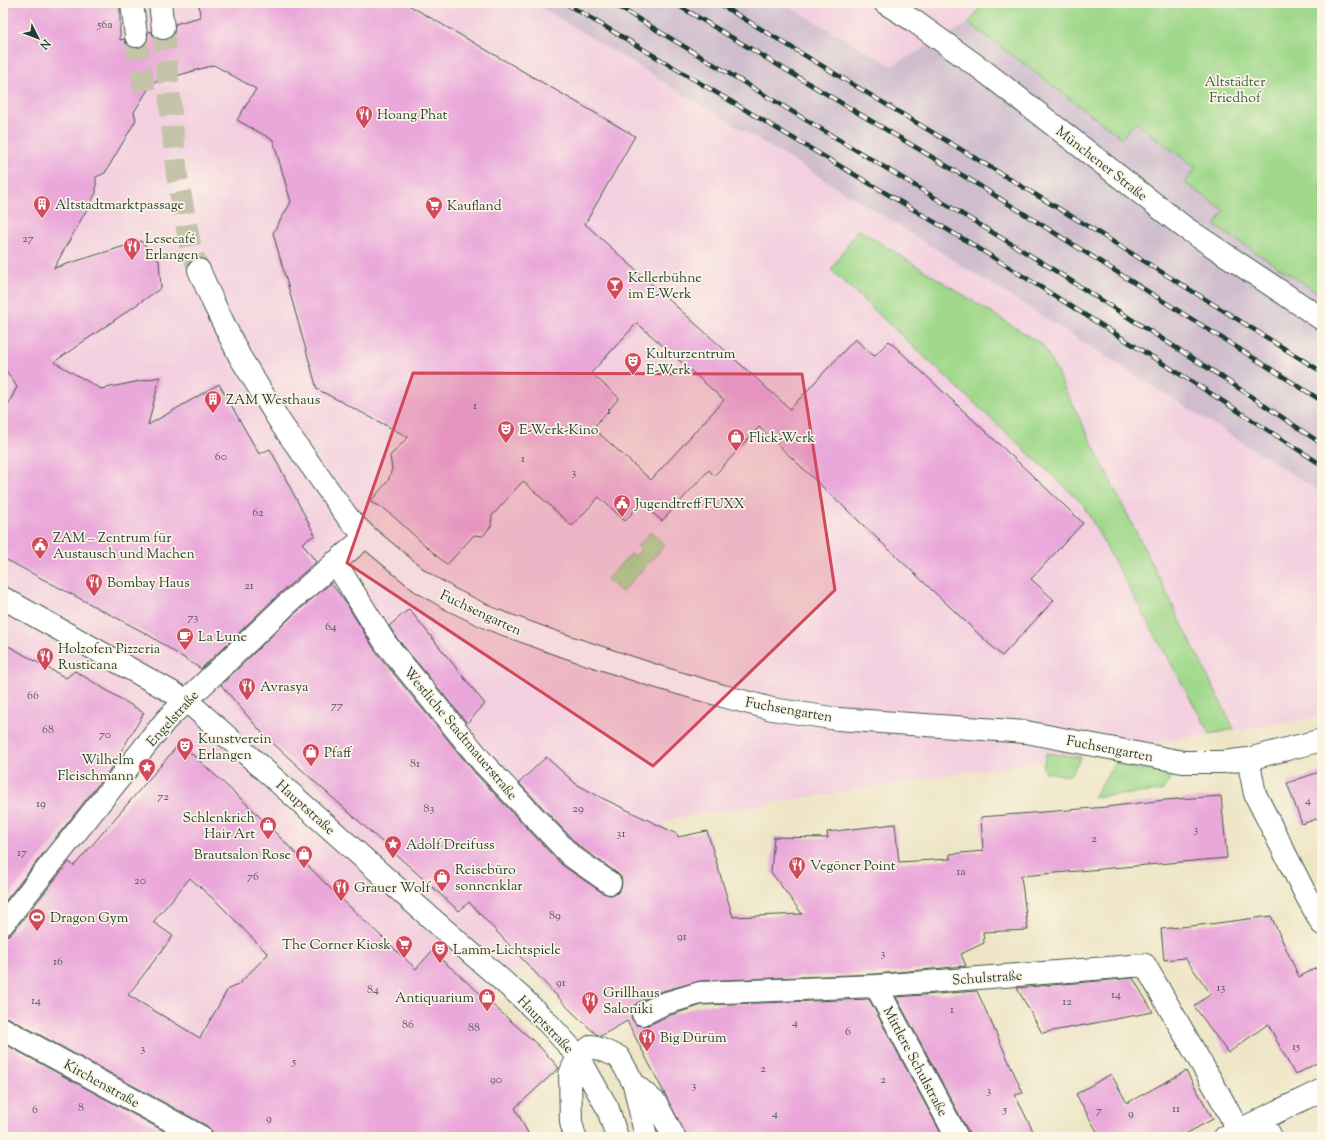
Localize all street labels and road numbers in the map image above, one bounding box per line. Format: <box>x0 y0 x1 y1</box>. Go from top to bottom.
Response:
street label: Münchener Straße <box>1051 122 1151 207</box>
street label: Fuchsengarten <box>436 586 524 642</box>
street label: Westliche Stadtmauerstraße <box>398 663 521 805</box>
street label: Engelstraße <box>143 687 204 752</box>
street label: Fuchsengarten <box>744 693 834 728</box>
street label: Fuchsengarten <box>1064 732 1155 768</box>
street label: Hauptstraße <box>271 776 339 841</box>
street label: Schulstraße <box>951 967 1023 991</box>
street label: Hauptstraße <box>512 992 577 1059</box>
street label: Mittlere Schulstraße <box>877 1003 952 1120</box>
street label: Kirchenstraße <box>59 1056 143 1114</box>

